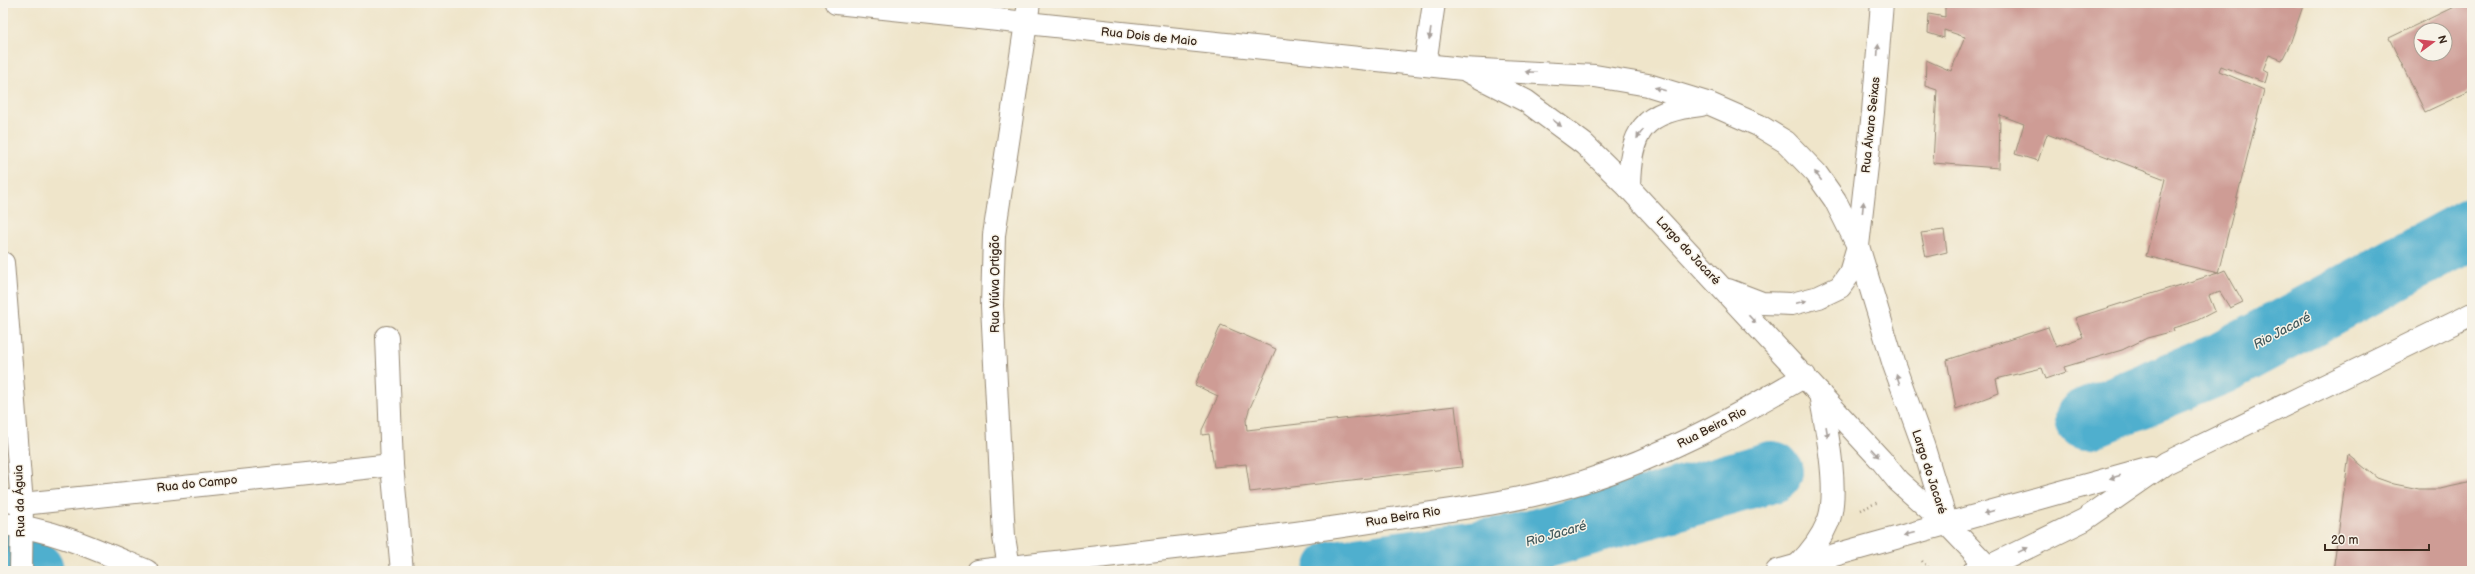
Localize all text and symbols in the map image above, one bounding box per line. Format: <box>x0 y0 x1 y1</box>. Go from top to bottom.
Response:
north arrow <box>2413 22 2453 62</box>
street label: Rua Dois de Maio <box>1100 24 1198 50</box>
one-way arrow <box>1427 27 1433 40</box>
text: N <box>2435 34 2450 45</box>
one-way arrow <box>1874 44 1881 56</box>
one-way arrow <box>1525 69 1537 76</box>
street label: Rua Álvaro Seixas <box>1856 76 1884 174</box>
one-way arrow <box>1653 86 1665 92</box>
one-way arrow <box>1552 118 1563 127</box>
one-way arrow <box>1636 129 1644 139</box>
one-way arrow <box>1813 171 1822 182</box>
one-way arrow <box>1859 201 1866 213</box>
street label: Largo do Jacaré <box>1652 214 1724 288</box>
street label: Rua Viúva Ortigão <box>988 235 1003 333</box>
one-way arrow <box>1795 298 1807 304</box>
water label: Rio Jacaré <box>2251 309 2314 353</box>
one-way arrow <box>1747 314 1756 323</box>
one-way arrow <box>1895 373 1901 385</box>
street label: Rua Beira Rio <box>1675 404 1749 452</box>
one-way arrow <box>1824 426 1830 439</box>
street label: Largo do Jacaré <box>1908 428 1950 516</box>
one-way arrow <box>1871 448 1880 458</box>
street label: Rua da Águia <box>9 464 29 538</box>
street label: Rua do Campo <box>156 472 238 496</box>
one-way arrow <box>2108 474 2120 480</box>
street label: Rua Beira Rio <box>1364 504 1442 530</box>
one-way arrow <box>1983 509 1995 515</box>
water label: Rio Jacaré <box>1524 518 1589 550</box>
scale bar <box>2325 526 2429 552</box>
one-way arrow <box>1903 531 1915 537</box>
text: 20 m <box>2331 533 2358 548</box>
one-way arrow <box>2017 547 2029 553</box>

